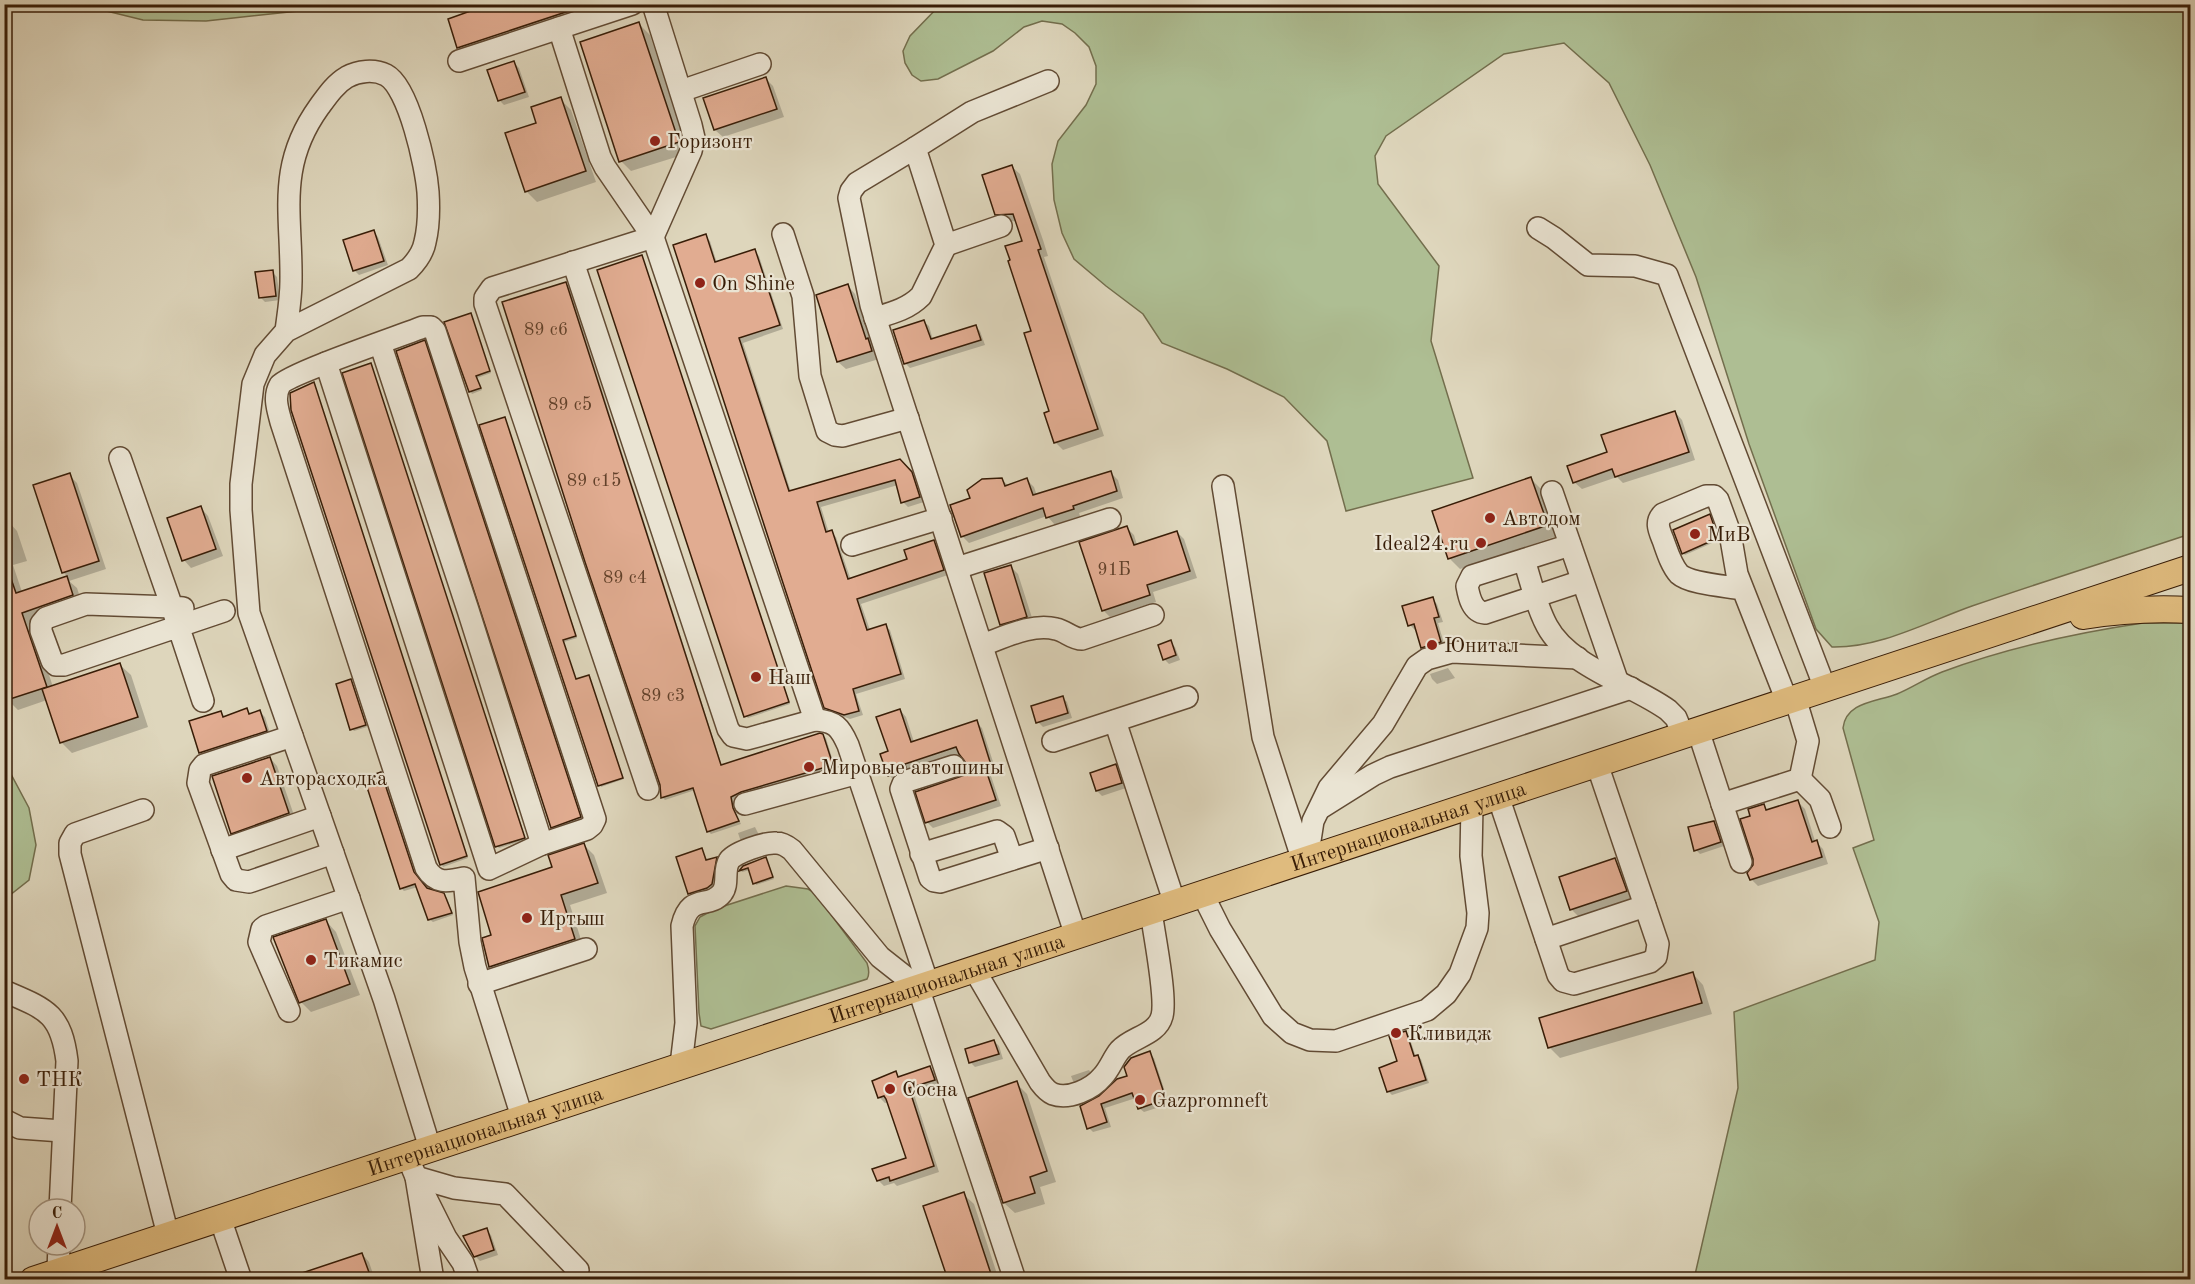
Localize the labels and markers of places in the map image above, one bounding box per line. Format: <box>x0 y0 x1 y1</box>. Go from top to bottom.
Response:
place label: Горизонт <box>667 132 753 153</box>
marker: Горизонт <box>648 134 662 148</box>
place label: On Shine <box>712 274 795 295</box>
marker: On Shine <box>693 276 707 290</box>
place label: Автодом <box>1502 509 1581 530</box>
marker: Автодом <box>1483 511 1497 525</box>
place label: МиВ <box>1707 525 1750 546</box>
marker: МиВ <box>1688 527 1702 541</box>
place label: Ideal24.ru <box>1374 534 1469 555</box>
marker: Ideal24.ru <box>1474 536 1488 550</box>
place label: Юнитал <box>1444 636 1519 657</box>
marker: Юнитал <box>1425 638 1439 652</box>
place label: Наш <box>768 668 811 689</box>
marker: Наш <box>749 670 763 684</box>
place label: Мировые автошины <box>821 758 1004 779</box>
marker: Мировые автошины <box>802 760 816 774</box>
place label: Авторасходка <box>259 769 387 790</box>
marker: Авторасходка <box>240 771 254 785</box>
place label: Иртыш <box>539 909 605 930</box>
marker: Иртыш <box>520 911 534 925</box>
place label: Тикамис <box>323 951 403 972</box>
marker: Тикамис <box>304 953 318 967</box>
place label: Кливидж <box>1408 1024 1492 1045</box>
marker: Кливидж <box>1389 1026 1403 1040</box>
place label: ТНК <box>36 1070 83 1091</box>
marker: ТНК <box>17 1072 31 1086</box>
place label: Сосна <box>902 1080 958 1101</box>
marker: Сосна <box>883 1082 897 1096</box>
place label: Gazpromneft <box>1152 1091 1269 1112</box>
marker: Gazpromneft <box>1133 1093 1147 1107</box>

